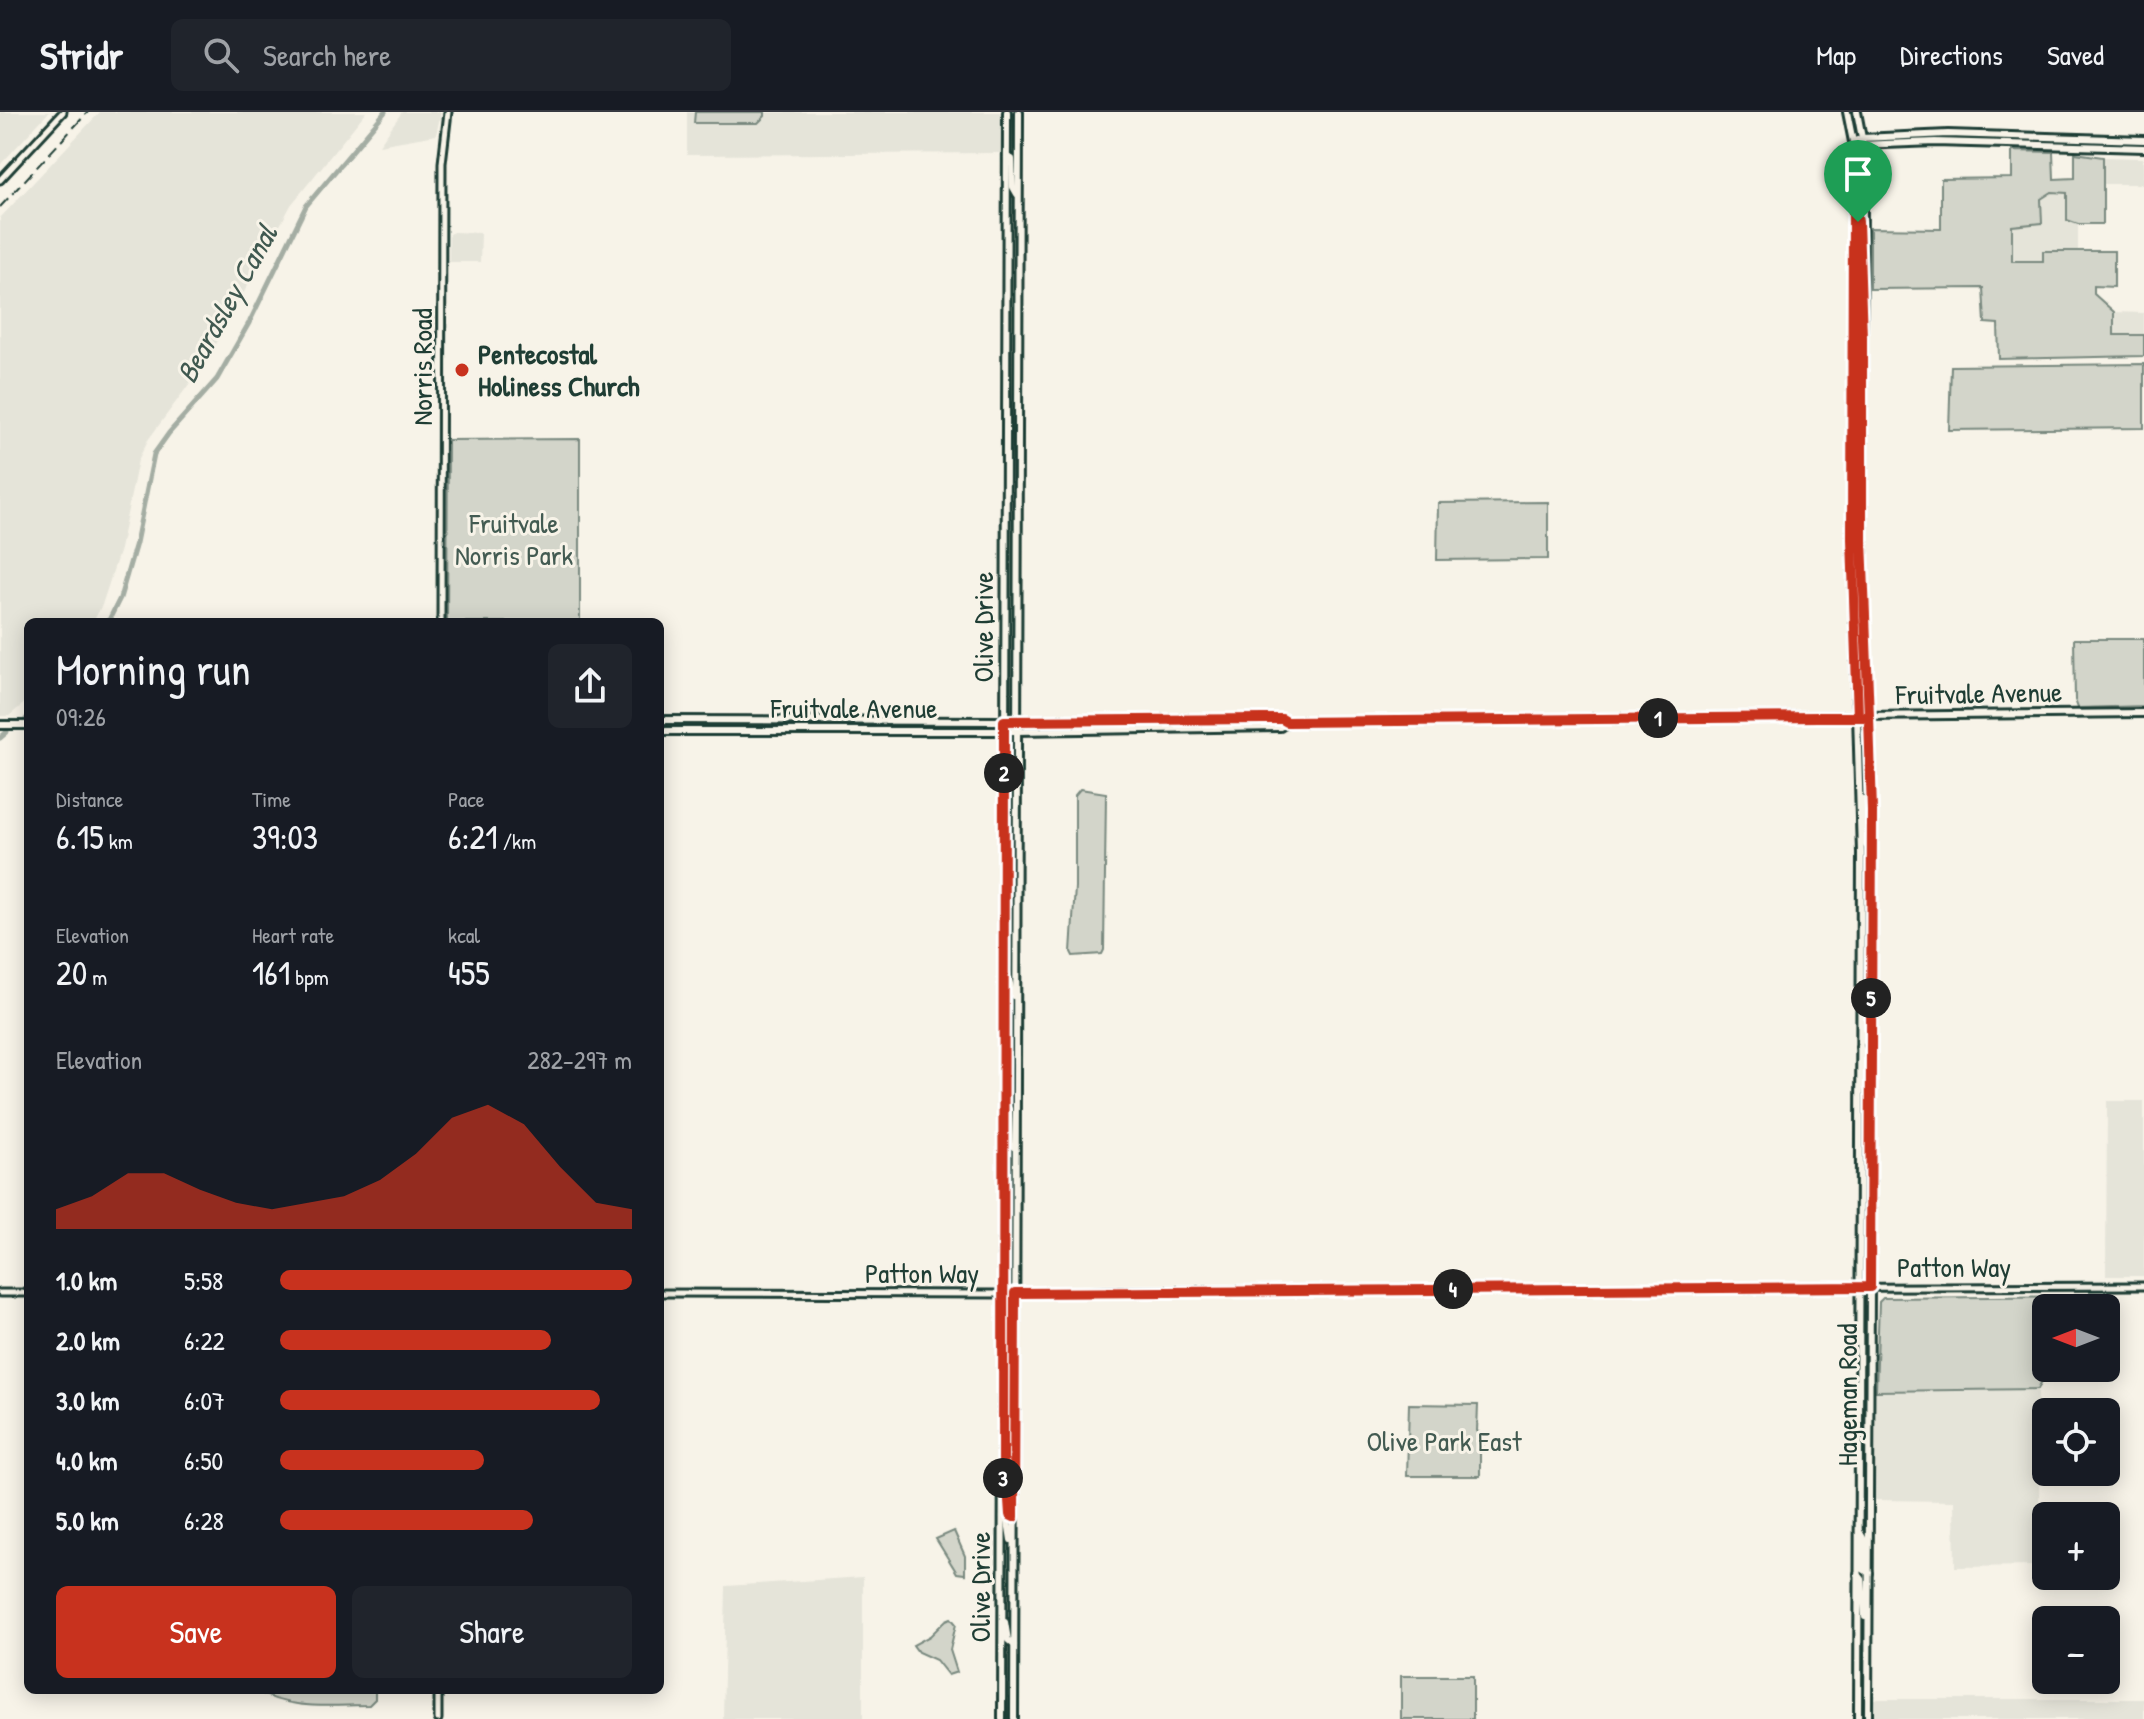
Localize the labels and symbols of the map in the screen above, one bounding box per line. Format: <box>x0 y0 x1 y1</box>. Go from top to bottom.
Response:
pin <box>1824 140 1892 222</box>
water label: Beardsley Canal <box>166 216 288 390</box>
street label: Norris Road <box>403 308 441 426</box>
place label: Pentecostal Holiness Church <box>478 335 640 405</box>
marker: Pentecostal Holiness Church <box>453 361 471 379</box>
park label: Fruitvale Norris Park <box>455 504 573 574</box>
street label: Olive Drive <box>964 572 1002 682</box>
street label: Fruitvale Avenue <box>1894 673 2063 713</box>
street label: Fruitvale Avenue <box>770 689 937 727</box>
pin: 1 <box>1638 698 1678 738</box>
pin: 2 <box>984 753 1024 793</box>
pin: 5 <box>1851 978 1891 1018</box>
street label: Patton Way <box>1897 1248 2011 1286</box>
street label: Patton Way <box>865 1254 979 1292</box>
pin: 4 <box>1433 1269 1473 1309</box>
north arrow <box>2032 1294 2120 1382</box>
street label: Hageman Road <box>1828 1324 1866 1466</box>
park label: Olive Park East <box>1366 1422 1522 1460</box>
pin: 3 <box>983 1458 1023 1498</box>
street label: Olive Drive <box>961 1532 999 1642</box>

